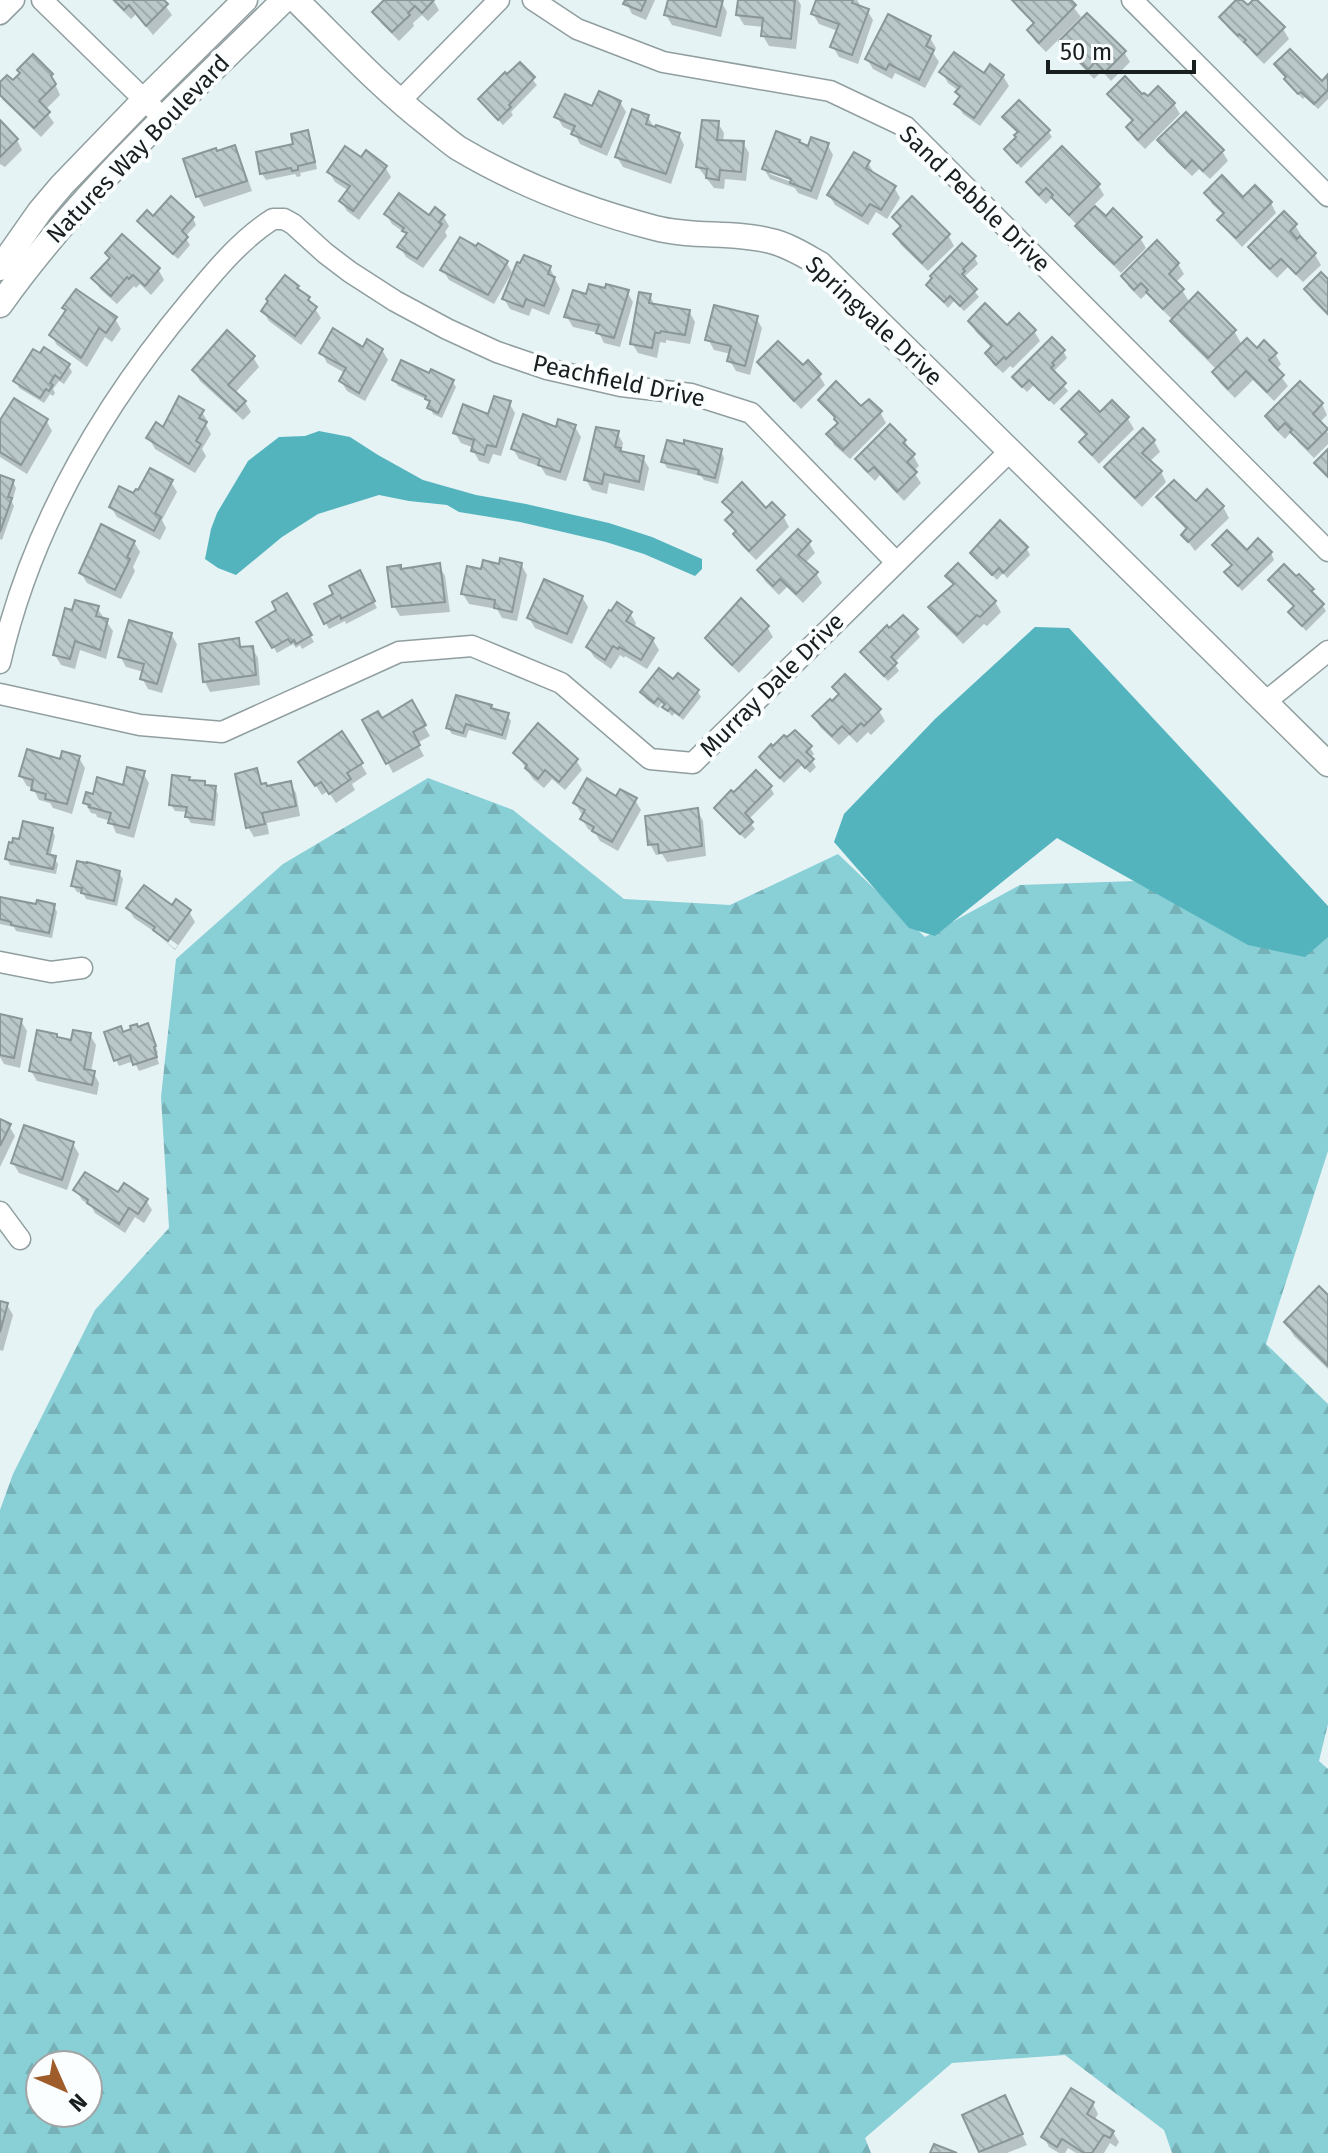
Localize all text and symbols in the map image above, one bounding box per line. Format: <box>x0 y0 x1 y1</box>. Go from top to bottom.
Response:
scale bar <box>1048 24 1194 74</box>
text: 50 m <box>1060 38 1112 66</box>
street label: Natures Way Boulevard <box>41 49 235 249</box>
street label: Sand Pebble Drive <box>894 120 1056 278</box>
street label: Springvale Drive <box>800 250 948 392</box>
street label: Peachfield Drive <box>530 349 708 413</box>
street label: Murray Dale Drive <box>694 607 850 763</box>
north arrow <box>24 2049 104 2129</box>
text: N <box>63 2088 92 2117</box>

